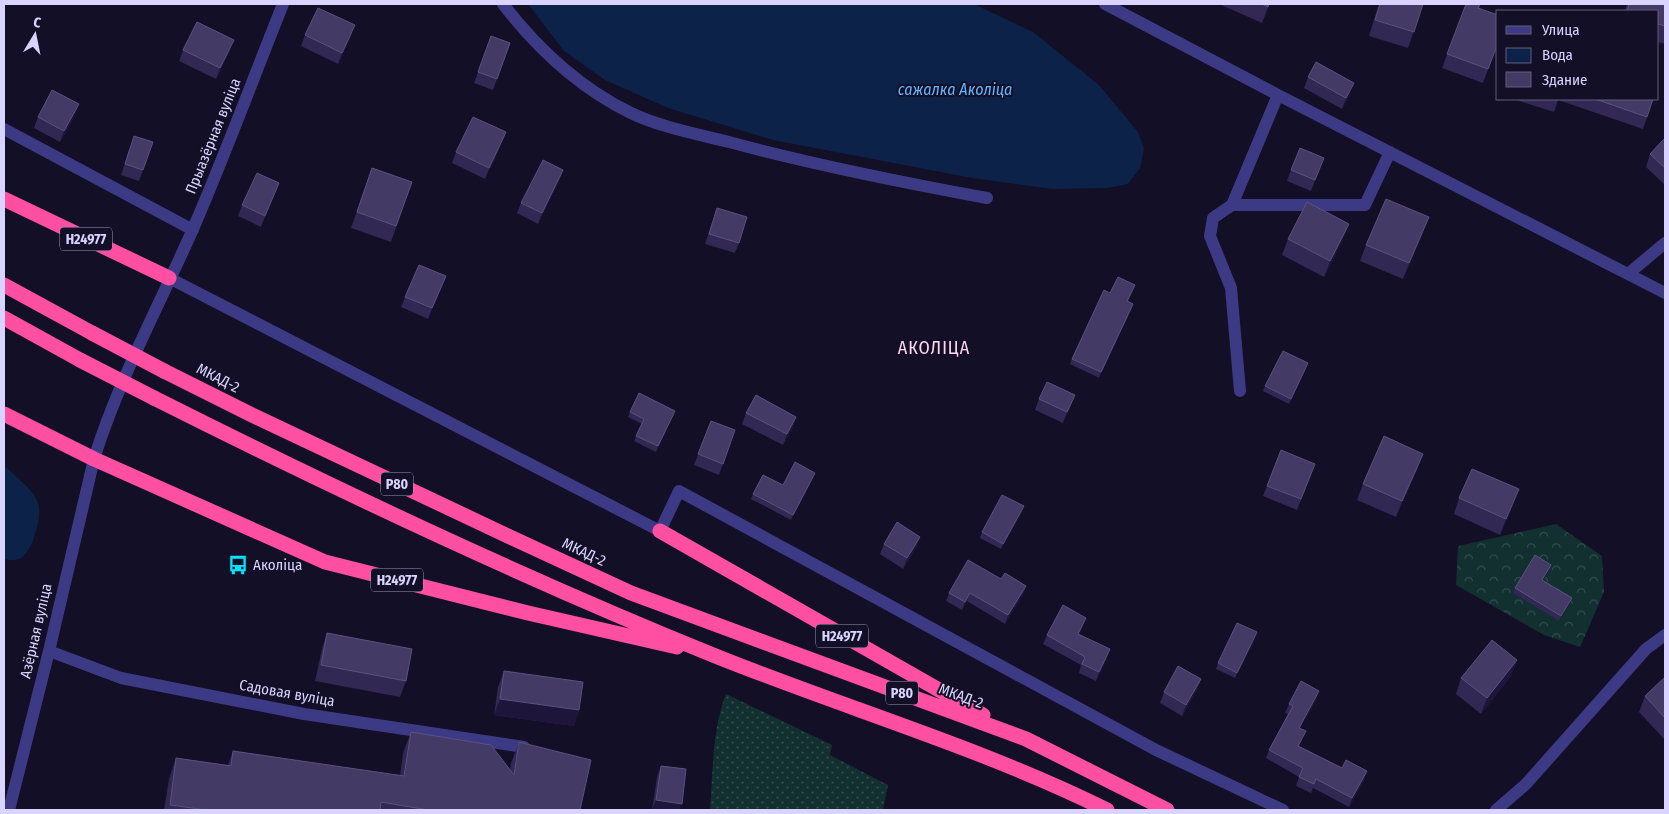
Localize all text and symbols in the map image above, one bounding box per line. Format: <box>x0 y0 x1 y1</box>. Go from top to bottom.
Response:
north arrow <box>10 10 60 60</box>
legend <box>1496 10 1659 100</box>
text: С <box>32 14 43 32</box>
text: Улица <box>1541 21 1580 39</box>
text: Вода <box>1542 46 1573 64</box>
text: Здание <box>1542 71 1588 89</box>
street label: Прыазёрная вуліца <box>182 75 244 197</box>
water label: сажалка Аколіца <box>898 80 1012 99</box>
road number: Н24977 <box>60 228 112 250</box>
district label: АКОЛІЦА <box>898 337 970 359</box>
street label: МКАД-2 <box>193 360 243 397</box>
road number: Р80 <box>381 472 413 496</box>
street label: МКАД-2 <box>559 534 609 570</box>
bus stop icon: Аколіца <box>227 554 249 576</box>
place label: Аколіца <box>253 556 302 574</box>
road number: Н24977 <box>371 568 423 592</box>
street label: Азёрная вуліца <box>16 582 56 680</box>
road number: Н24977 <box>816 624 868 648</box>
street label: Садовая вуліца <box>238 676 336 710</box>
street label: МКАД-2 <box>936 680 986 712</box>
road number: Р80 <box>886 681 918 704</box>

